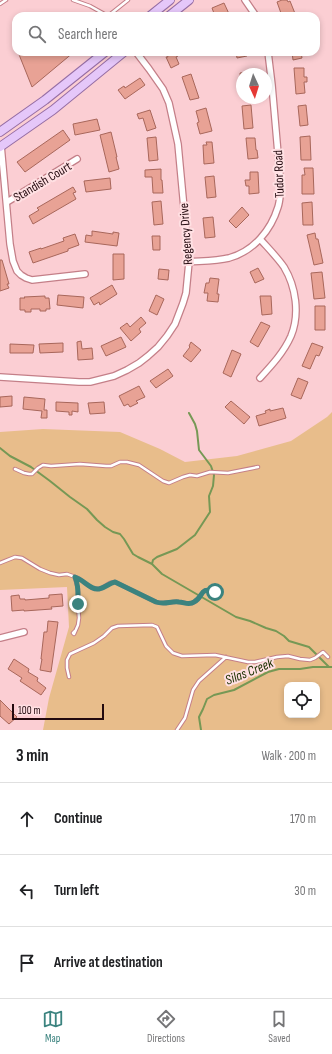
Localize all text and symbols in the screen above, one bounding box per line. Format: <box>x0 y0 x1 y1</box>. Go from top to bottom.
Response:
search box <box>12 12 320 56</box>
icon: search <box>26 23 48 45</box>
text: Search here <box>58 25 118 44</box>
north arrow <box>236 68 272 104</box>
street label: Tudor Road <box>270 150 288 198</box>
street label: Standish Court <box>11 158 75 205</box>
street label: Regency Drive <box>176 202 196 265</box>
route start <box>206 583 224 601</box>
route end <box>69 595 87 613</box>
water label: Silas Creek <box>223 654 276 689</box>
map controls <box>284 682 320 718</box>
button: locate <box>284 682 320 718</box>
scale bar <box>12 702 104 721</box>
text: 100 m <box>18 704 40 717</box>
text: 3 min <box>16 746 49 766</box>
text: Walk · 200 m <box>261 748 316 764</box>
icon: ahead <box>16 808 38 830</box>
text: Continue <box>54 809 103 828</box>
text: 170 m <box>290 811 316 827</box>
icon: left <box>16 880 38 902</box>
text: Turn left <box>54 881 99 900</box>
text: 30 m <box>294 883 316 899</box>
icon: arrive <box>16 952 38 974</box>
text: Arrive at destination <box>54 953 163 972</box>
tab: Map <box>42 1008 64 1045</box>
tab: Directions <box>147 1008 185 1045</box>
tab: Saved <box>268 1008 290 1045</box>

